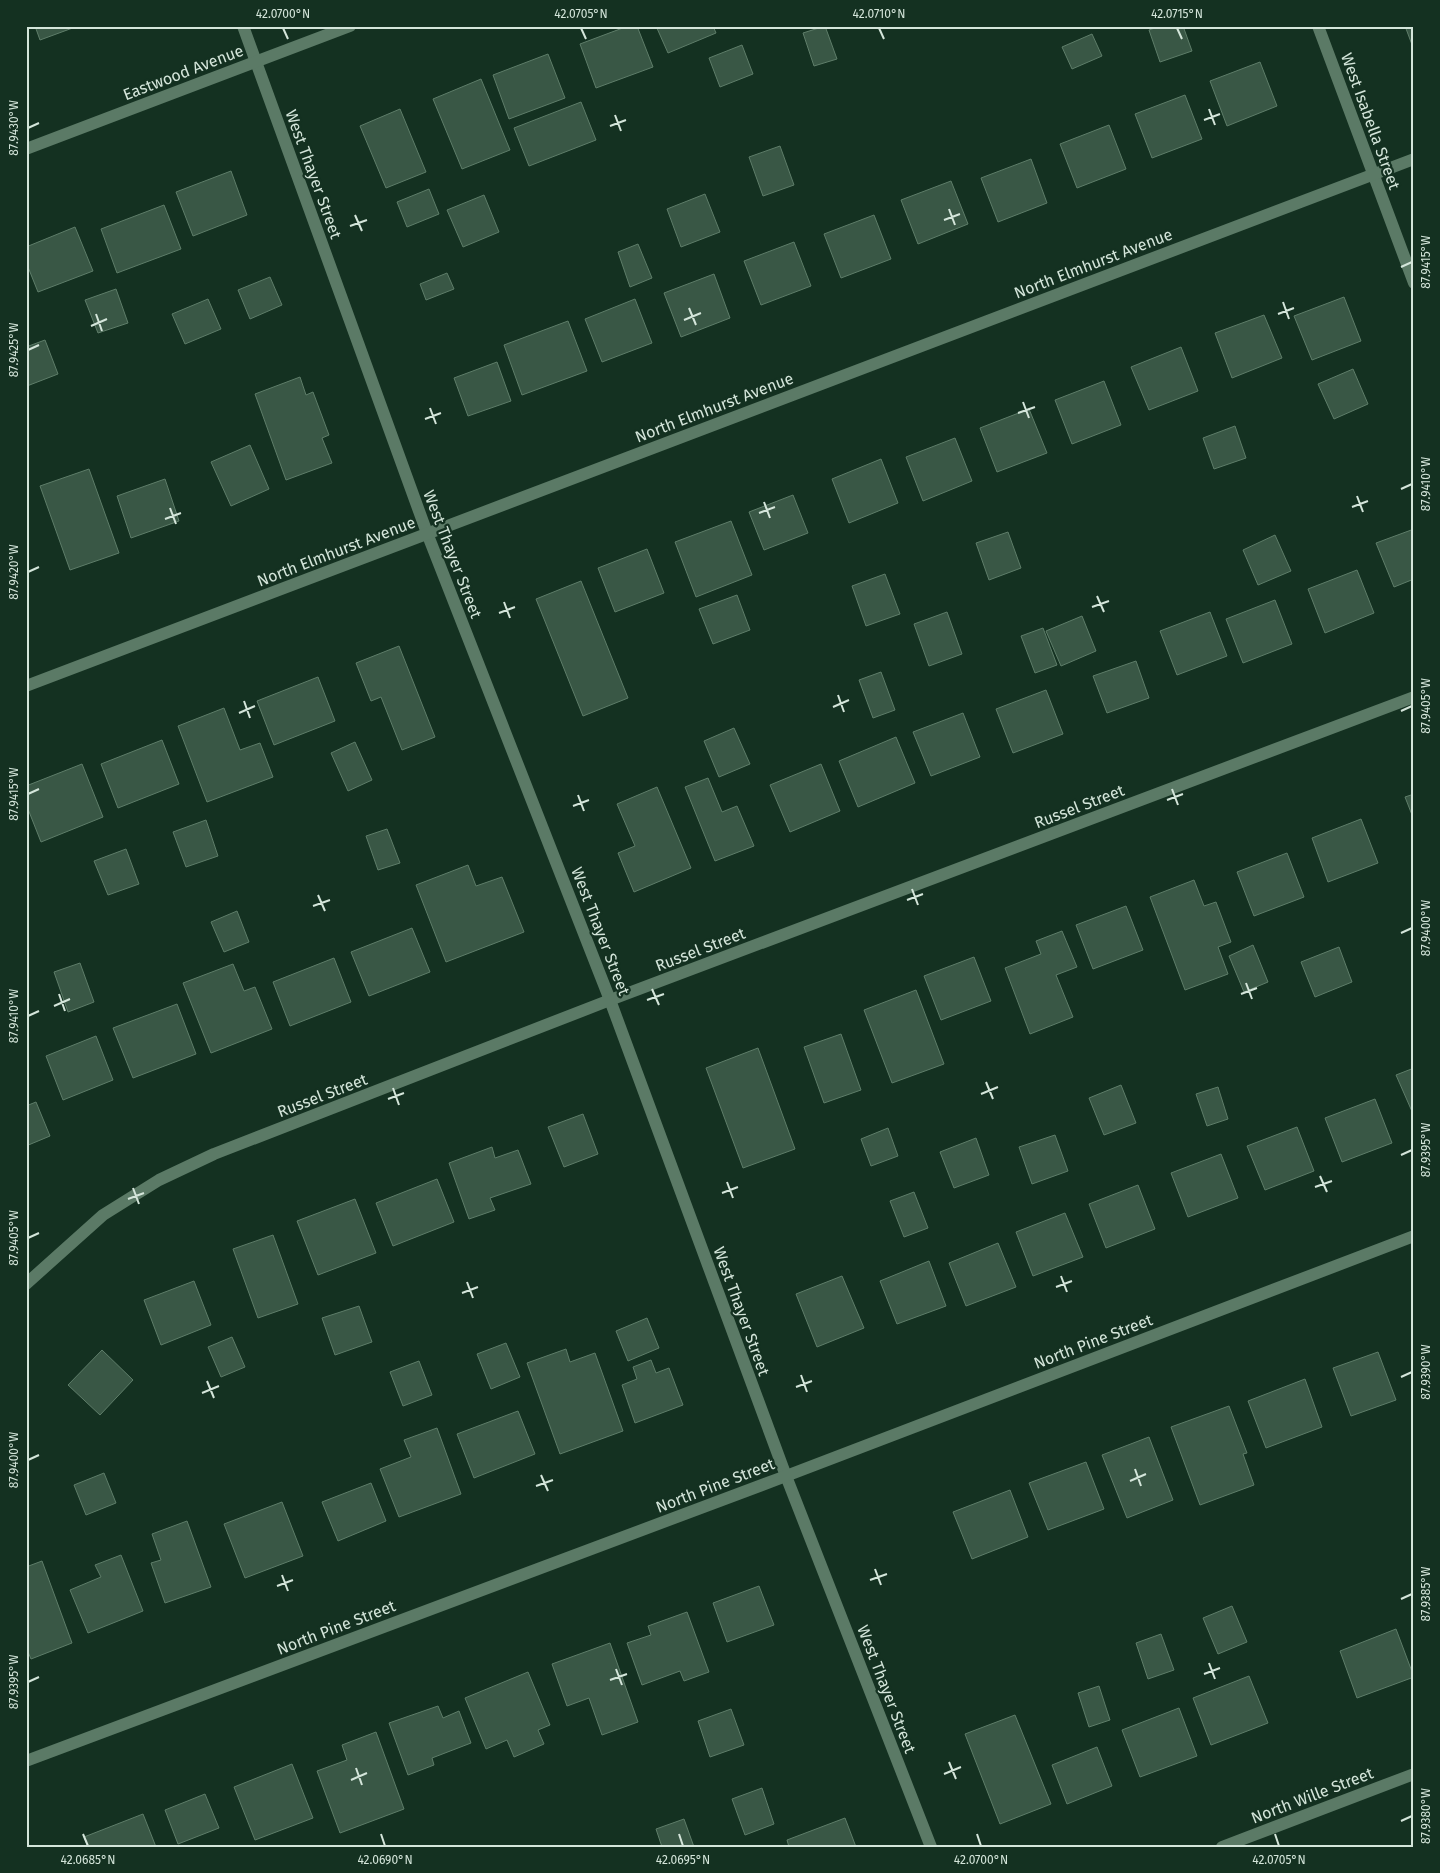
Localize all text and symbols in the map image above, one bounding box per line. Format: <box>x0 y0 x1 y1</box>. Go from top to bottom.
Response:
text: 42.0700°N <box>256 7 310 21</box>
text: 42.0705°N <box>554 7 608 21</box>
text: 42.0710°N <box>853 7 905 21</box>
text: 42.0715°N <box>1151 7 1203 21</box>
street label: Eastwood Avenue <box>120 41 246 104</box>
street label: West Isabella Street <box>1337 50 1404 192</box>
text: 87.9430°W <box>7 100 21 156</box>
street label: West Thayer Street <box>281 107 346 241</box>
street label: North Elmhurst Avenue <box>1011 225 1175 302</box>
text: 87.9415°W <box>1419 235 1433 289</box>
text: 87.9425°W <box>7 323 21 377</box>
street label: North Elmhurst Avenue <box>632 369 796 446</box>
text: 87.9410°W <box>1419 457 1433 511</box>
street label: West Thayer Street <box>419 487 486 621</box>
street label: North Elmhurst Avenue <box>254 513 418 590</box>
text: 87.9420°W <box>7 544 21 600</box>
text: 87.9405°W <box>1419 678 1433 734</box>
text: 87.9415°W <box>7 767 21 821</box>
street label: Russel Street <box>1032 781 1127 832</box>
street label: West Thayer Street <box>567 864 634 998</box>
text: 87.9400°W <box>1419 900 1433 956</box>
street label: Russel Street <box>653 924 748 975</box>
text: 87.9410°W <box>7 989 21 1043</box>
street label: Russel Street <box>275 1070 370 1121</box>
text: 87.9395°W <box>1419 1123 1433 1177</box>
text: 87.9405°W <box>7 1210 21 1266</box>
street label: West Thayer Street <box>709 1244 774 1378</box>
street label: North Pine Street <box>1031 1310 1155 1373</box>
text: 87.9390°W <box>1419 1344 1433 1400</box>
text: 87.9400°W <box>7 1432 21 1488</box>
street label: North Pine Street <box>653 1454 777 1517</box>
text: 87.9385°W <box>1419 1566 1433 1622</box>
street label: North Pine Street <box>274 1596 398 1659</box>
street label: West Thayer Street <box>853 1622 920 1756</box>
text: 87.9395°W <box>7 1655 21 1709</box>
street label: North Wille Street <box>1248 1763 1376 1827</box>
text: 87.9380°W <box>1419 1788 1433 1844</box>
text: 42.0685°N <box>61 1853 115 1867</box>
text: 42.0690°N <box>357 1853 413 1867</box>
text: 42.0695°N <box>656 1853 710 1867</box>
text: 42.0700°N <box>954 1853 1008 1867</box>
text: 42.0705°N <box>1252 1853 1306 1867</box>

